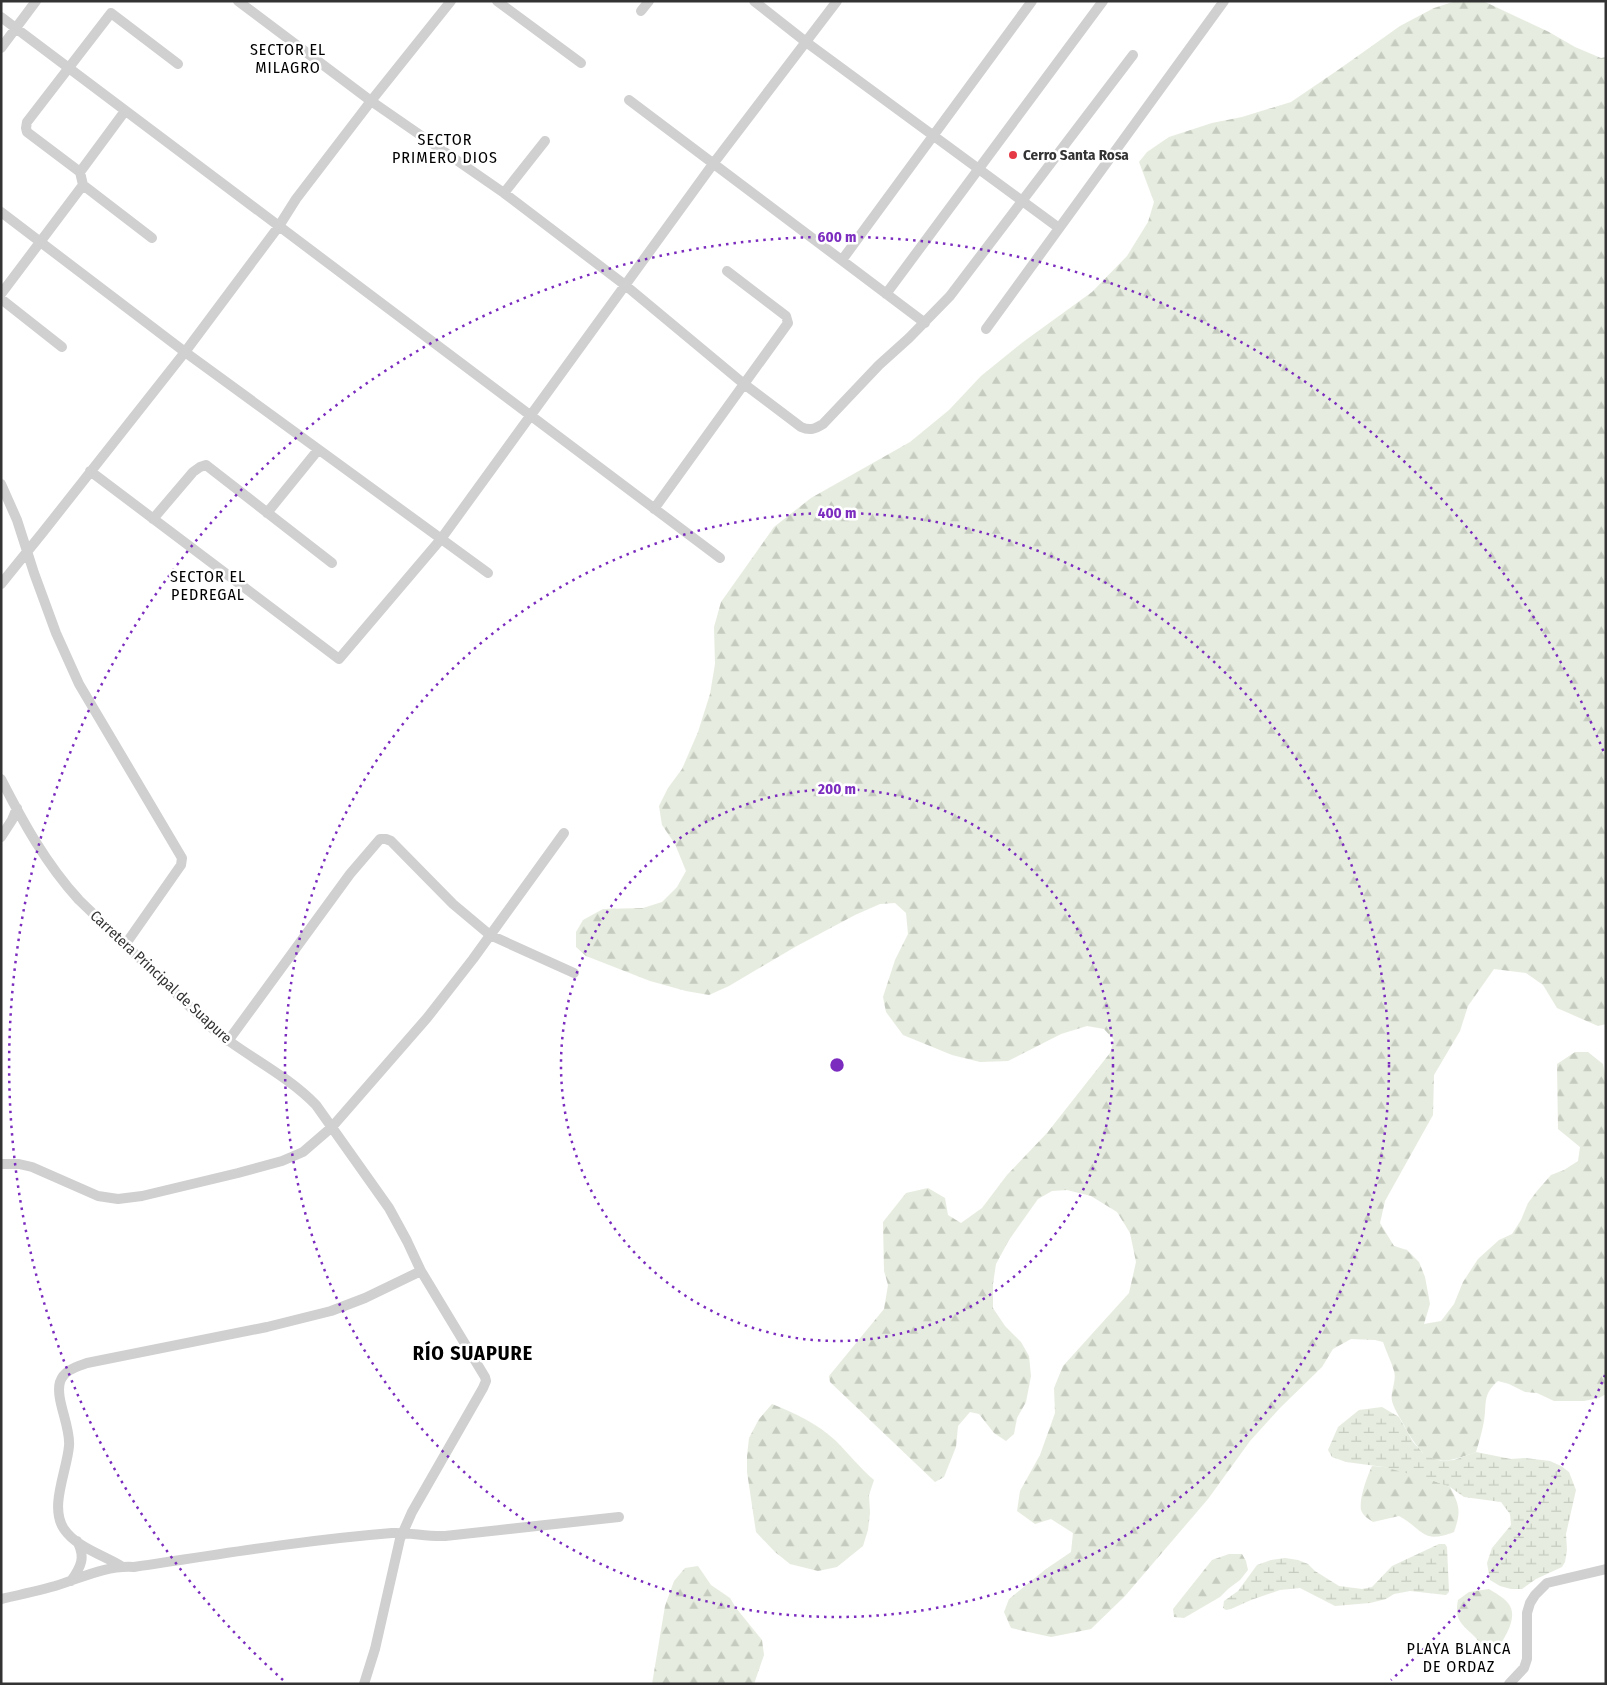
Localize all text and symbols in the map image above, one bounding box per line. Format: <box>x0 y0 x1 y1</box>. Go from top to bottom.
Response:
district label: SECTOR EL MILAGRO <box>250 40 326 77</box>
district label: SECTOR PRIMERO DIOS <box>392 130 498 167</box>
place label: Cerro Santa Rosa <box>1023 146 1129 164</box>
marker: Cerro Santa Rosa <box>1007 149 1019 161</box>
text: 600 m <box>818 228 856 246</box>
text: 400 m <box>818 504 856 522</box>
district label: SECTOR EL PEDREGAL <box>170 567 246 604</box>
text: 200 m <box>817 780 856 798</box>
street label: Carretera Principal de Suapure <box>87 907 235 1047</box>
centre of rings <box>828 1056 846 1074</box>
district label: RÍO SUAPURE <box>413 1340 533 1365</box>
district label: PLAYA BLANCA DE ORDAZ <box>1407 1639 1511 1676</box>

